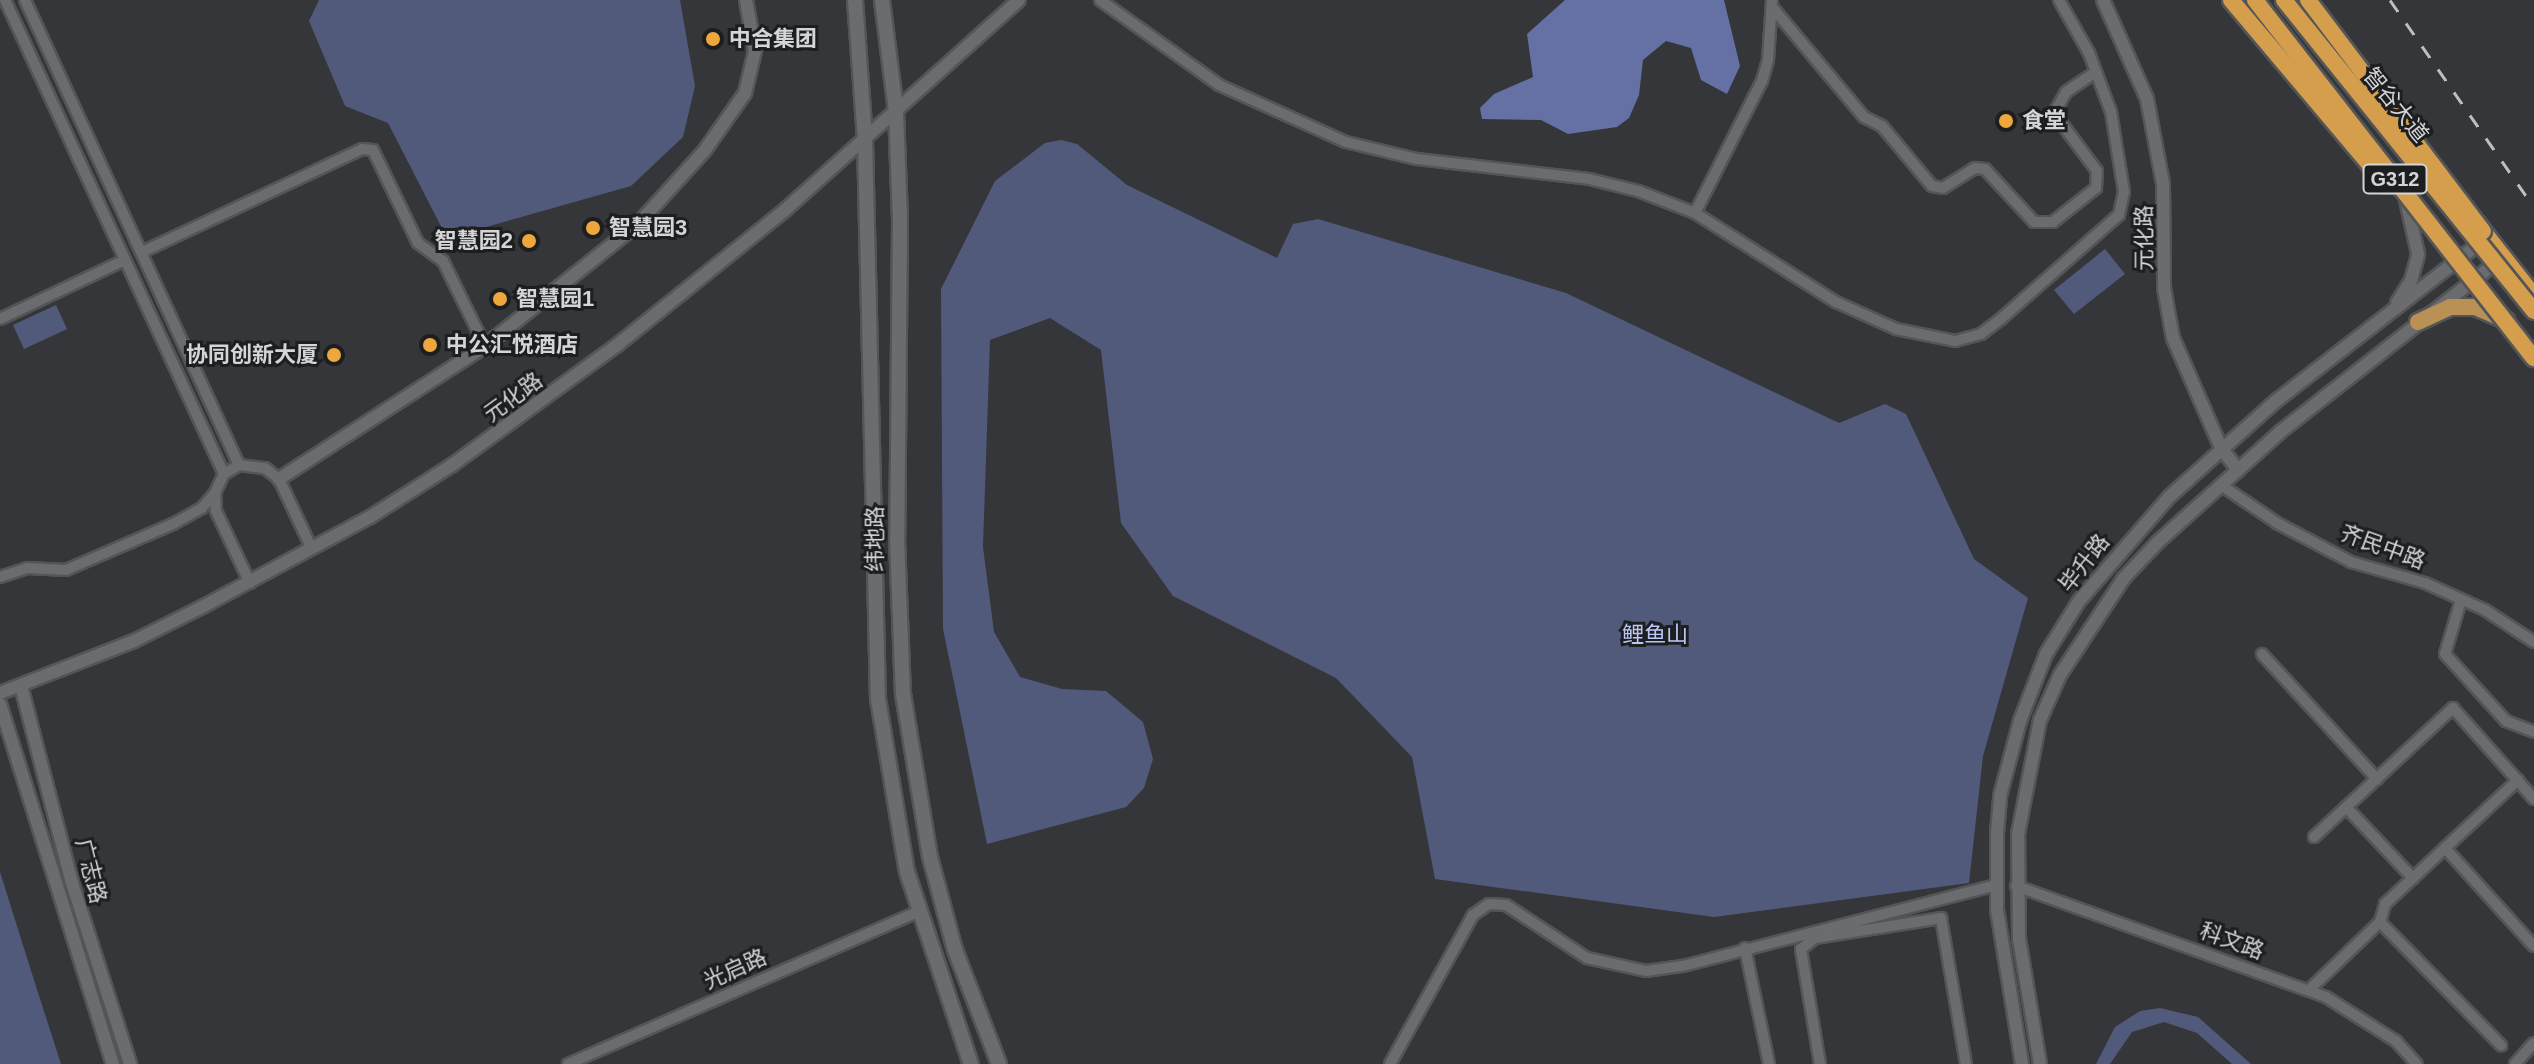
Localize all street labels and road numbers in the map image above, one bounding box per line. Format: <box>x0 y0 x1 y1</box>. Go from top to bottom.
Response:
street label: 智谷大道 <box>2358 62 2434 148</box>
road number: G312 <box>2361 163 2429 195</box>
street label: 元化路 <box>2131 205 2157 271</box>
street label: 元化路 <box>479 367 547 427</box>
street label: 纬地路 <box>862 506 888 572</box>
street label: 齐民中路 <box>2337 520 2429 574</box>
street label: 毕升路 <box>2053 529 2115 597</box>
street label: 广志路 <box>70 836 112 906</box>
street label: 科文路 <box>2196 917 2268 965</box>
street label: 光启路 <box>699 944 771 994</box>

